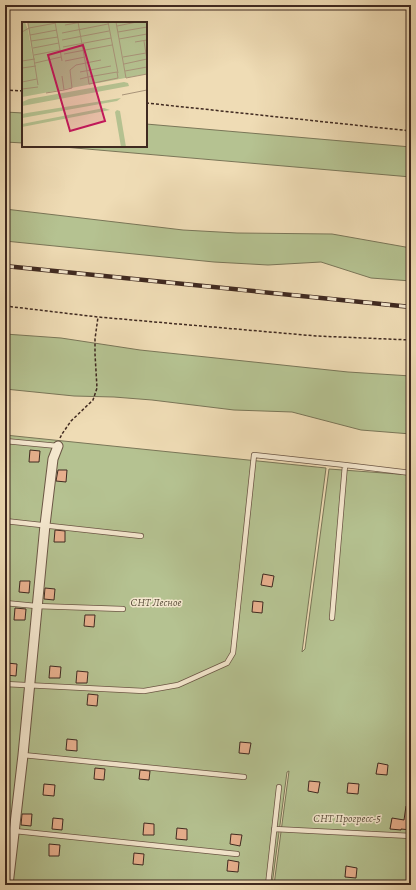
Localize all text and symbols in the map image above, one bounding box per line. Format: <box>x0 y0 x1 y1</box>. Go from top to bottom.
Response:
inset map <box>22 22 147 147</box>
park label: СНТ Лесное <box>131 595 181 610</box>
park label: СНТ Прогресс-5 <box>313 811 381 826</box>

